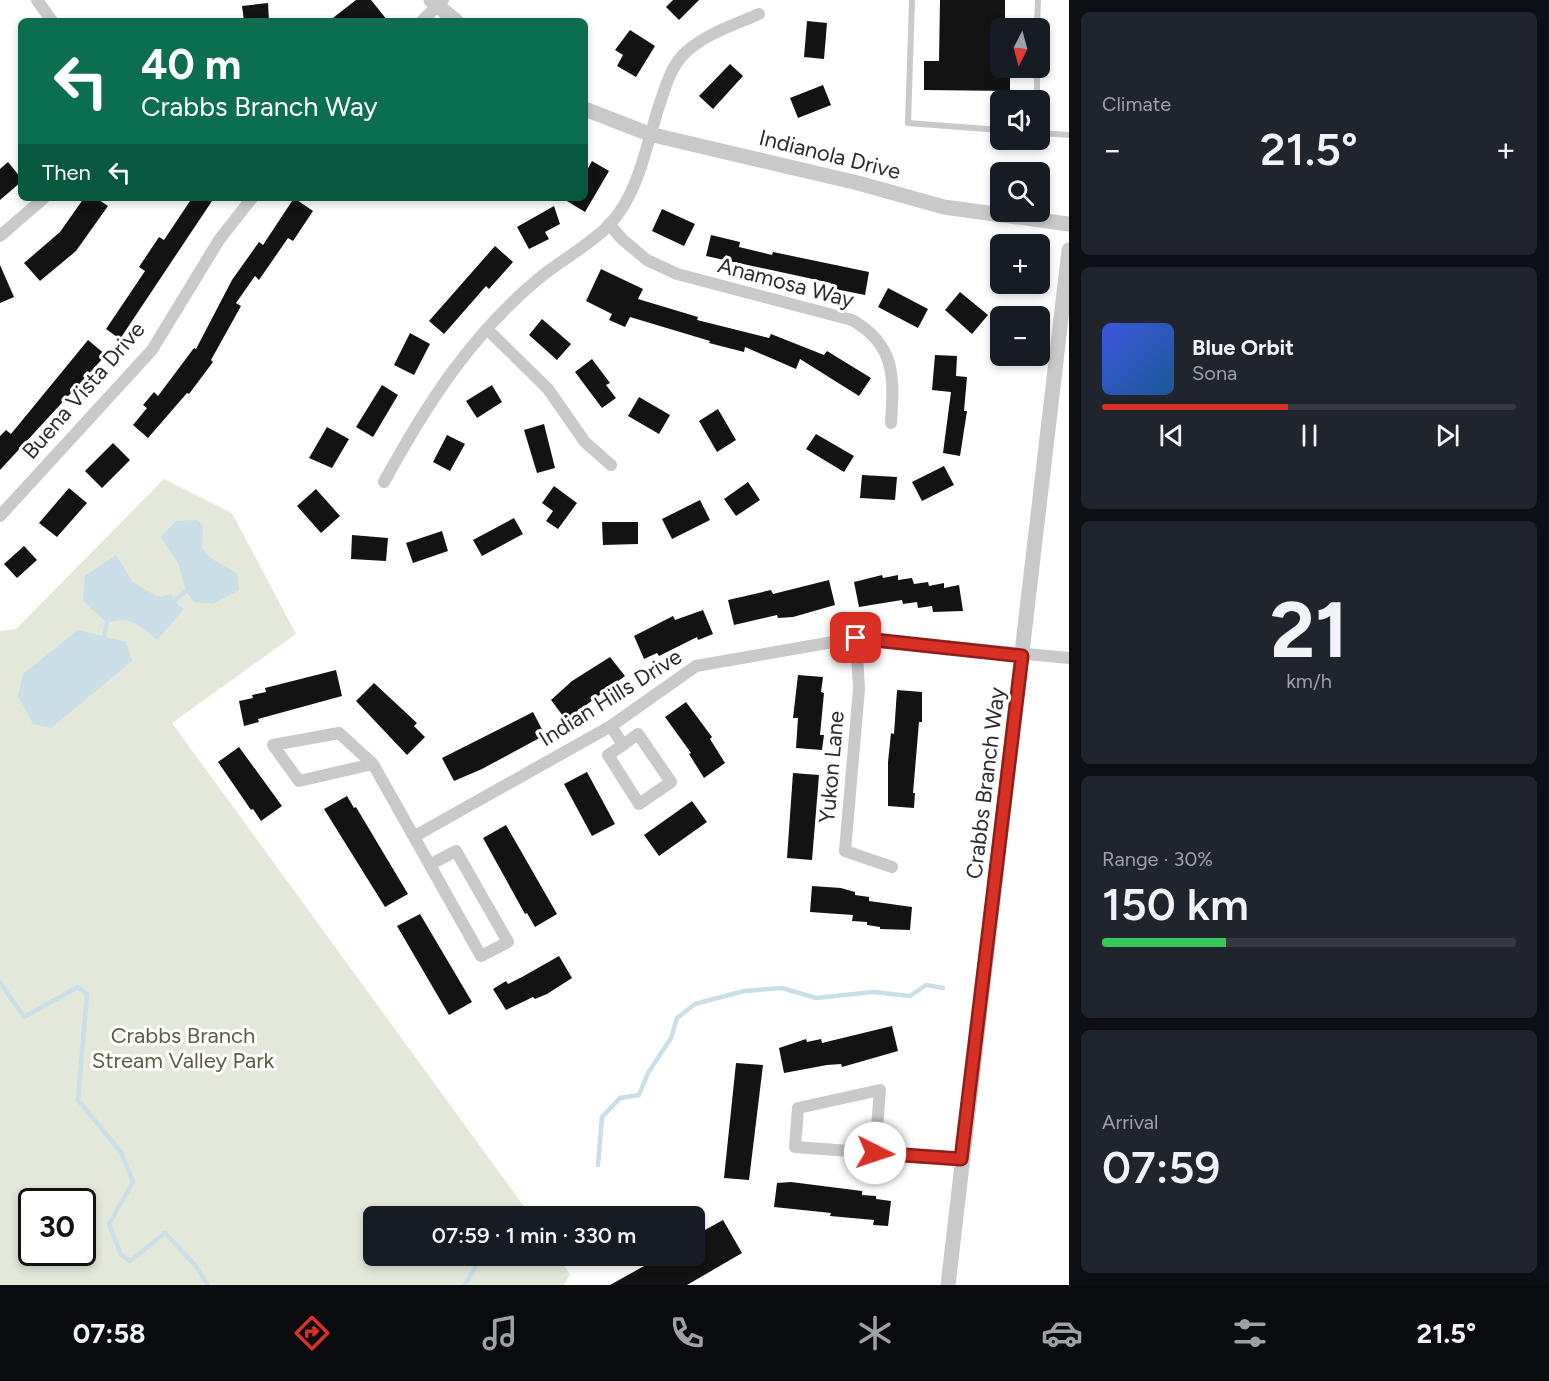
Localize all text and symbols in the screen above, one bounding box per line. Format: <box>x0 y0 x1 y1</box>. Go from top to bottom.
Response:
north arrow <box>990 18 1050 78</box>
map controls <box>990 18 1050 366</box>
text: 40 m <box>141 39 241 90</box>
icon: left <box>42 42 120 120</box>
text: Crabbs Branch Way <box>141 90 378 123</box>
button: sound <box>990 90 1050 150</box>
text: Climate <box>1102 92 1171 116</box>
text: 21.5° <box>1260 122 1358 176</box>
street label: Indianola Drive <box>756 124 903 185</box>
text: − <box>1102 130 1123 169</box>
text: + <box>1495 130 1516 169</box>
icon: left <box>103 156 136 189</box>
text: Then <box>42 159 91 186</box>
button: search <box>990 162 1050 222</box>
button: + <box>990 234 1050 294</box>
street label: Anamosa Way <box>715 251 857 314</box>
button: − <box>990 306 1050 366</box>
street label: Buena Vista Drive <box>16 316 150 464</box>
text: Blue Orbit <box>1192 334 1294 361</box>
text: Sona <box>1192 361 1237 385</box>
icon: previous <box>1155 419 1188 452</box>
icon: pause <box>1293 419 1326 452</box>
icon: next <box>1431 419 1464 452</box>
text: 21 <box>1270 583 1348 677</box>
pin <box>830 612 881 663</box>
icon: arrive <box>839 621 872 654</box>
street label: Indian Hills Drive <box>534 643 687 752</box>
text: km/h <box>1286 669 1332 693</box>
street label: Crabbs Branch Way <box>960 685 1011 880</box>
street label: Yukon Lane <box>813 710 850 824</box>
text: Range · 30% <box>1102 847 1213 871</box>
text: 150 km <box>1102 877 1249 931</box>
park label: Crabbs Branch Stream Valley Park <box>92 1022 275 1074</box>
text: Arrival <box>1102 1110 1158 1134</box>
position arrow <box>843 1121 907 1185</box>
text: 07:59 <box>1102 1140 1220 1194</box>
speed limit sign: 30 <box>18 1188 96 1266</box>
text: 07:59 · 1 min · 330 m <box>432 1222 636 1249</box>
icon: directions <box>291 1312 333 1354</box>
icon: music <box>479 1312 521 1354</box>
icon: phone <box>666 1312 708 1354</box>
icon: climate <box>854 1312 896 1354</box>
icon: car <box>1041 1312 1083 1354</box>
icon: filters <box>1229 1312 1271 1354</box>
text: 07:58 <box>73 1317 146 1350</box>
text: 21.5° <box>1417 1317 1476 1350</box>

